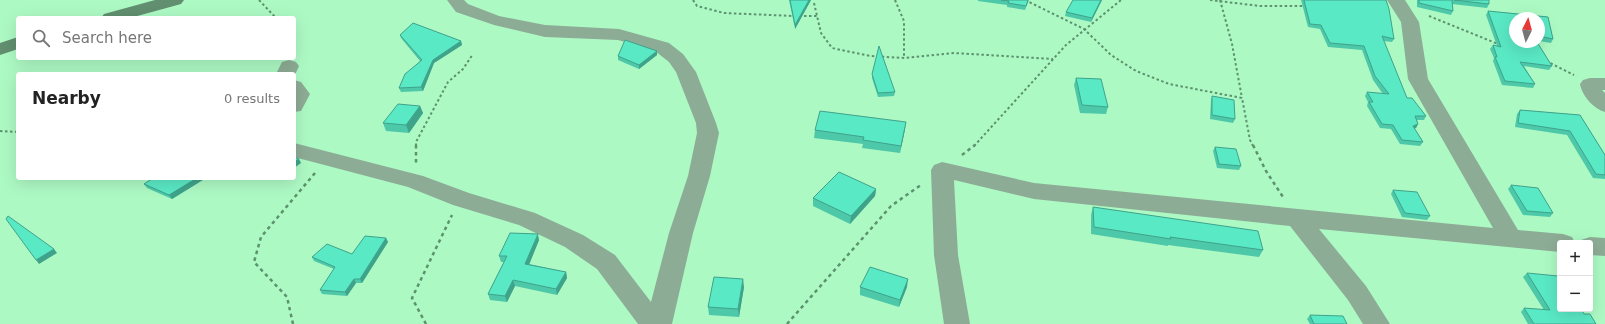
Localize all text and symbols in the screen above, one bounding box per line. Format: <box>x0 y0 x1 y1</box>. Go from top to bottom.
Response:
north arrow <box>1509 12 1545 48</box>
search box <box>16 16 296 60</box>
icon: search <box>30 27 52 49</box>
text: Search here <box>62 29 152 47</box>
text: Nearby <box>32 88 101 108</box>
text: 0 results <box>224 91 280 106</box>
map controls <box>1557 240 1593 312</box>
button: + <box>1557 240 1593 276</box>
button: − <box>1557 276 1593 312</box>

